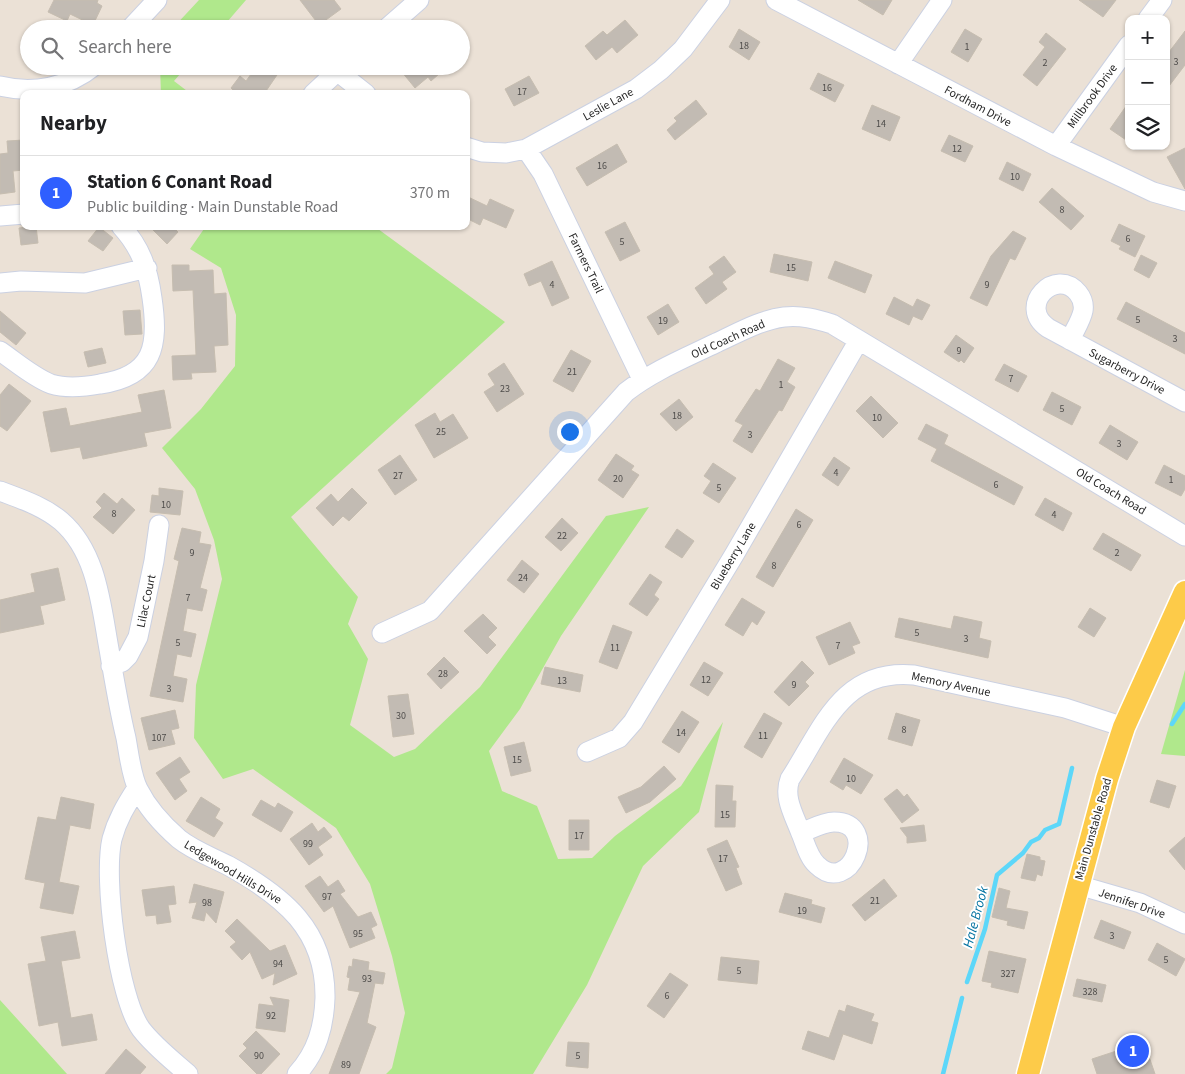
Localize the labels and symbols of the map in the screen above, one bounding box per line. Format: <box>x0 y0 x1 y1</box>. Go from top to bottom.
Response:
house number: 18 <box>739 39 749 53</box>
house number: 1 <box>965 40 970 54</box>
house number: 3 <box>1174 55 1179 69</box>
house number: 2 <box>1043 56 1048 70</box>
street label: Millbrook Drive <box>1063 61 1122 132</box>
house number: 16 <box>822 81 832 95</box>
street label: Fordham Drive <box>941 82 1014 131</box>
street label: Leslie Lane <box>580 84 637 125</box>
house number: 17 <box>517 85 527 99</box>
house number: 14 <box>876 117 886 131</box>
house number: 12 <box>952 142 962 156</box>
house number: 16 <box>597 159 607 173</box>
house number: 10 <box>1010 170 1020 184</box>
house number: 8 <box>1060 203 1065 217</box>
street label: Farmers Trail <box>564 230 607 296</box>
house number: 6 <box>1126 232 1131 246</box>
house number: 5 <box>620 235 625 249</box>
house number: 15 <box>786 261 796 275</box>
house number: 4 <box>550 278 555 292</box>
house number: 9 <box>985 278 990 292</box>
house number: 5 <box>1136 313 1141 327</box>
house number: 19 <box>658 314 668 328</box>
street label: Old Coach Road <box>688 316 768 363</box>
house number: 3 <box>1173 332 1178 346</box>
house number: 9 <box>957 344 962 358</box>
street label: Sugarberry Drive <box>1086 344 1168 399</box>
house number: 21 <box>567 365 577 379</box>
house number: 7 <box>1009 372 1014 386</box>
house number: 1 <box>779 378 784 392</box>
house number: 23 <box>500 382 510 396</box>
house number: 5 <box>1060 402 1065 416</box>
house number: 18 <box>672 409 682 423</box>
house number: 10 <box>872 411 882 425</box>
your location <box>557 419 583 445</box>
house number: 25 <box>436 425 446 439</box>
house number: 3 <box>748 428 753 442</box>
house number: 3 <box>1117 437 1122 451</box>
street label: Old Coach Road <box>1072 464 1149 519</box>
house number: 4 <box>834 466 839 480</box>
house number: 27 <box>393 469 403 483</box>
house number: 20 <box>613 472 623 486</box>
house number: 1 <box>1169 473 1174 487</box>
house number: 6 <box>994 478 999 492</box>
house number: 5 <box>717 481 722 495</box>
house number: 10 <box>161 498 171 512</box>
house number: 8 <box>112 507 117 521</box>
house number: 4 <box>1052 508 1057 522</box>
house number: 6 <box>797 518 802 532</box>
street label: Blueberry Lane <box>707 519 760 593</box>
house number: 22 <box>557 529 567 543</box>
house number: 9 <box>190 546 195 560</box>
house number: 2 <box>1115 546 1120 560</box>
house number: 8 <box>772 559 777 573</box>
house number: 24 <box>518 571 528 585</box>
street label: Lilac Court <box>133 573 160 629</box>
house number: 7 <box>186 591 191 605</box>
house number: 5 <box>915 626 920 640</box>
house number: 3 <box>964 632 969 646</box>
house number: 5 <box>176 636 181 650</box>
house number: 7 <box>836 639 841 653</box>
house number: 11 <box>610 641 620 655</box>
house number: 28 <box>438 667 448 681</box>
street label: Memory Avenue <box>910 668 992 701</box>
house number: 12 <box>701 673 711 687</box>
house number: 13 <box>557 674 567 688</box>
house number: 9 <box>792 678 797 692</box>
house number: 3 <box>167 682 172 696</box>
house number: 30 <box>396 709 406 723</box>
house number: 8 <box>902 723 907 737</box>
house number: 14 <box>676 726 686 740</box>
house number: 11 <box>758 729 768 743</box>
house number: 107 <box>152 731 166 745</box>
house number: 15 <box>512 753 522 767</box>
house number: 10 <box>846 772 856 786</box>
street label: Main Dunstable Road <box>1071 776 1116 882</box>
house number: 15 <box>720 808 730 822</box>
house number: 17 <box>574 829 584 843</box>
street label: Ledgewood Hills Drive <box>181 837 285 908</box>
house number: 99 <box>303 837 313 851</box>
house number: 17 <box>718 852 728 866</box>
water label: Hale Brook <box>958 884 994 950</box>
street label: Jennifer Drive <box>1096 884 1168 923</box>
house number: 97 <box>322 890 332 904</box>
house number: 21 <box>870 894 880 908</box>
house number: 98 <box>202 896 212 910</box>
house number: 19 <box>797 904 807 918</box>
house number: 95 <box>353 927 363 941</box>
house number: 3 <box>1110 929 1115 943</box>
house number: 5 <box>1164 953 1169 967</box>
house number: 94 <box>273 957 283 971</box>
house number: 5 <box>737 964 742 978</box>
house number: 327 <box>1001 967 1015 981</box>
house number: 93 <box>362 972 372 986</box>
house number: 328 <box>1083 985 1097 999</box>
house number: 6 <box>665 989 670 1003</box>
house number: 92 <box>266 1009 276 1023</box>
pin: 1 <box>1117 1032 1149 1070</box>
house number: 90 <box>254 1049 264 1063</box>
house number: 5 <box>576 1049 581 1063</box>
house number: 89 <box>341 1058 351 1072</box>

